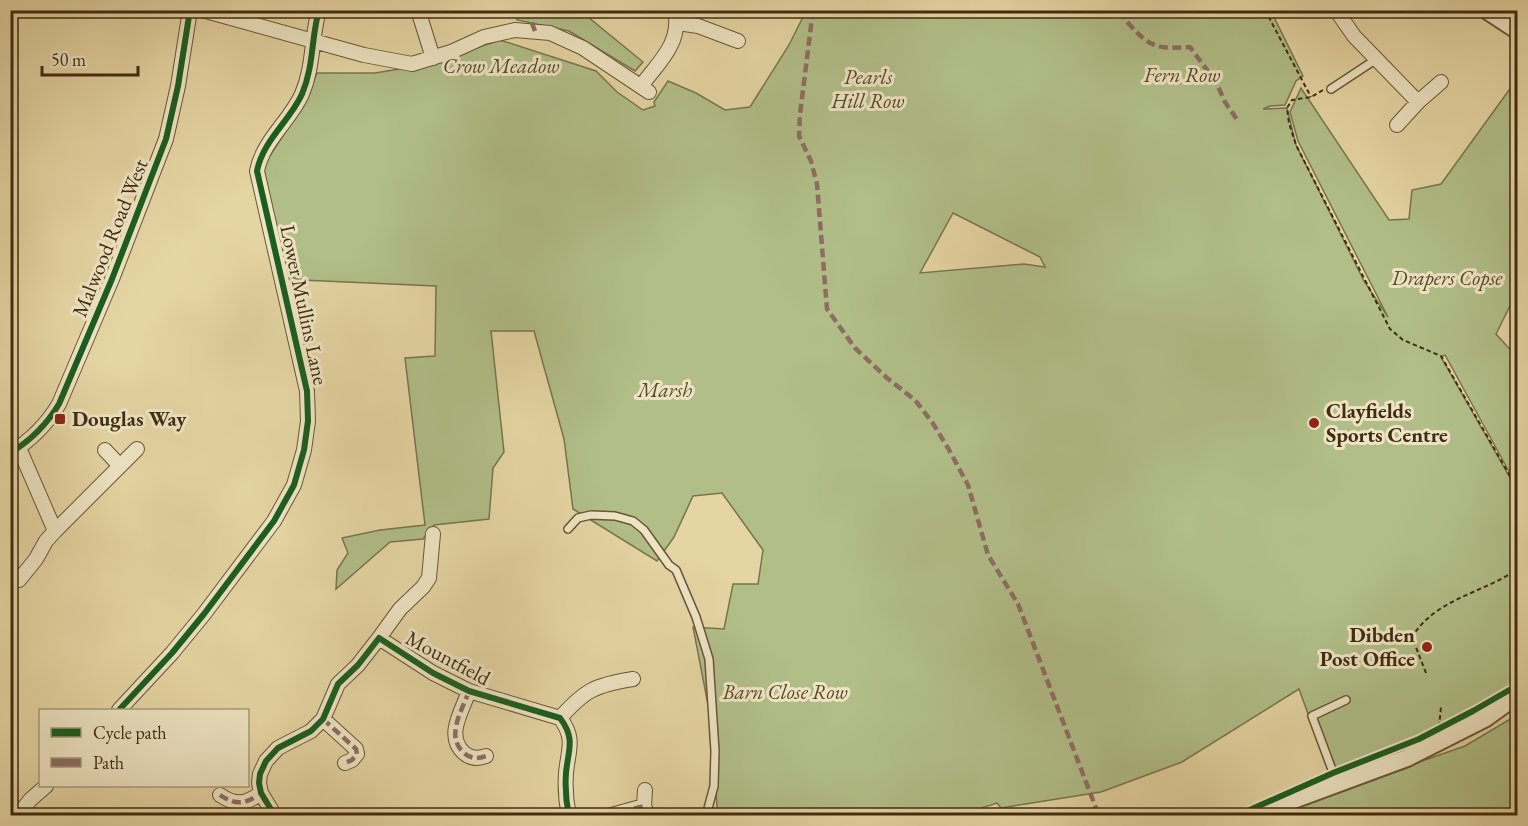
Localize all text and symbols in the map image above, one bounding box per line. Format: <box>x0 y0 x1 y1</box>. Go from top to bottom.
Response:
scale bar <box>42 39 138 77</box>
text: 50 m <box>51 48 86 71</box>
park label: Crow Meadow <box>443 52 559 79</box>
park label: Fern Row <box>1143 61 1220 88</box>
park label: Pearls Hill Row <box>831 63 904 114</box>
street label: Malwood Road West <box>66 154 154 321</box>
street label: Lower Mullins Lane <box>274 222 335 387</box>
park label: Drapers Copse <box>1391 264 1503 291</box>
park label: Marsh <box>636 376 692 403</box>
place label: Clayfields Sports Centre <box>1326 397 1448 448</box>
place label: Douglas Way <box>72 405 187 432</box>
marker: Douglas Way <box>53 412 67 426</box>
marker: Clayfields Sports Centre <box>1307 416 1321 430</box>
place label: Dibden Post Office <box>1320 621 1415 672</box>
street label: Mountfield <box>401 624 496 691</box>
marker: Dibden Post Office <box>1420 640 1434 654</box>
park label: Barn Close Row <box>721 678 848 705</box>
legend <box>39 709 249 787</box>
text: Cycle path <box>93 721 167 744</box>
text: Path <box>93 751 124 774</box>

